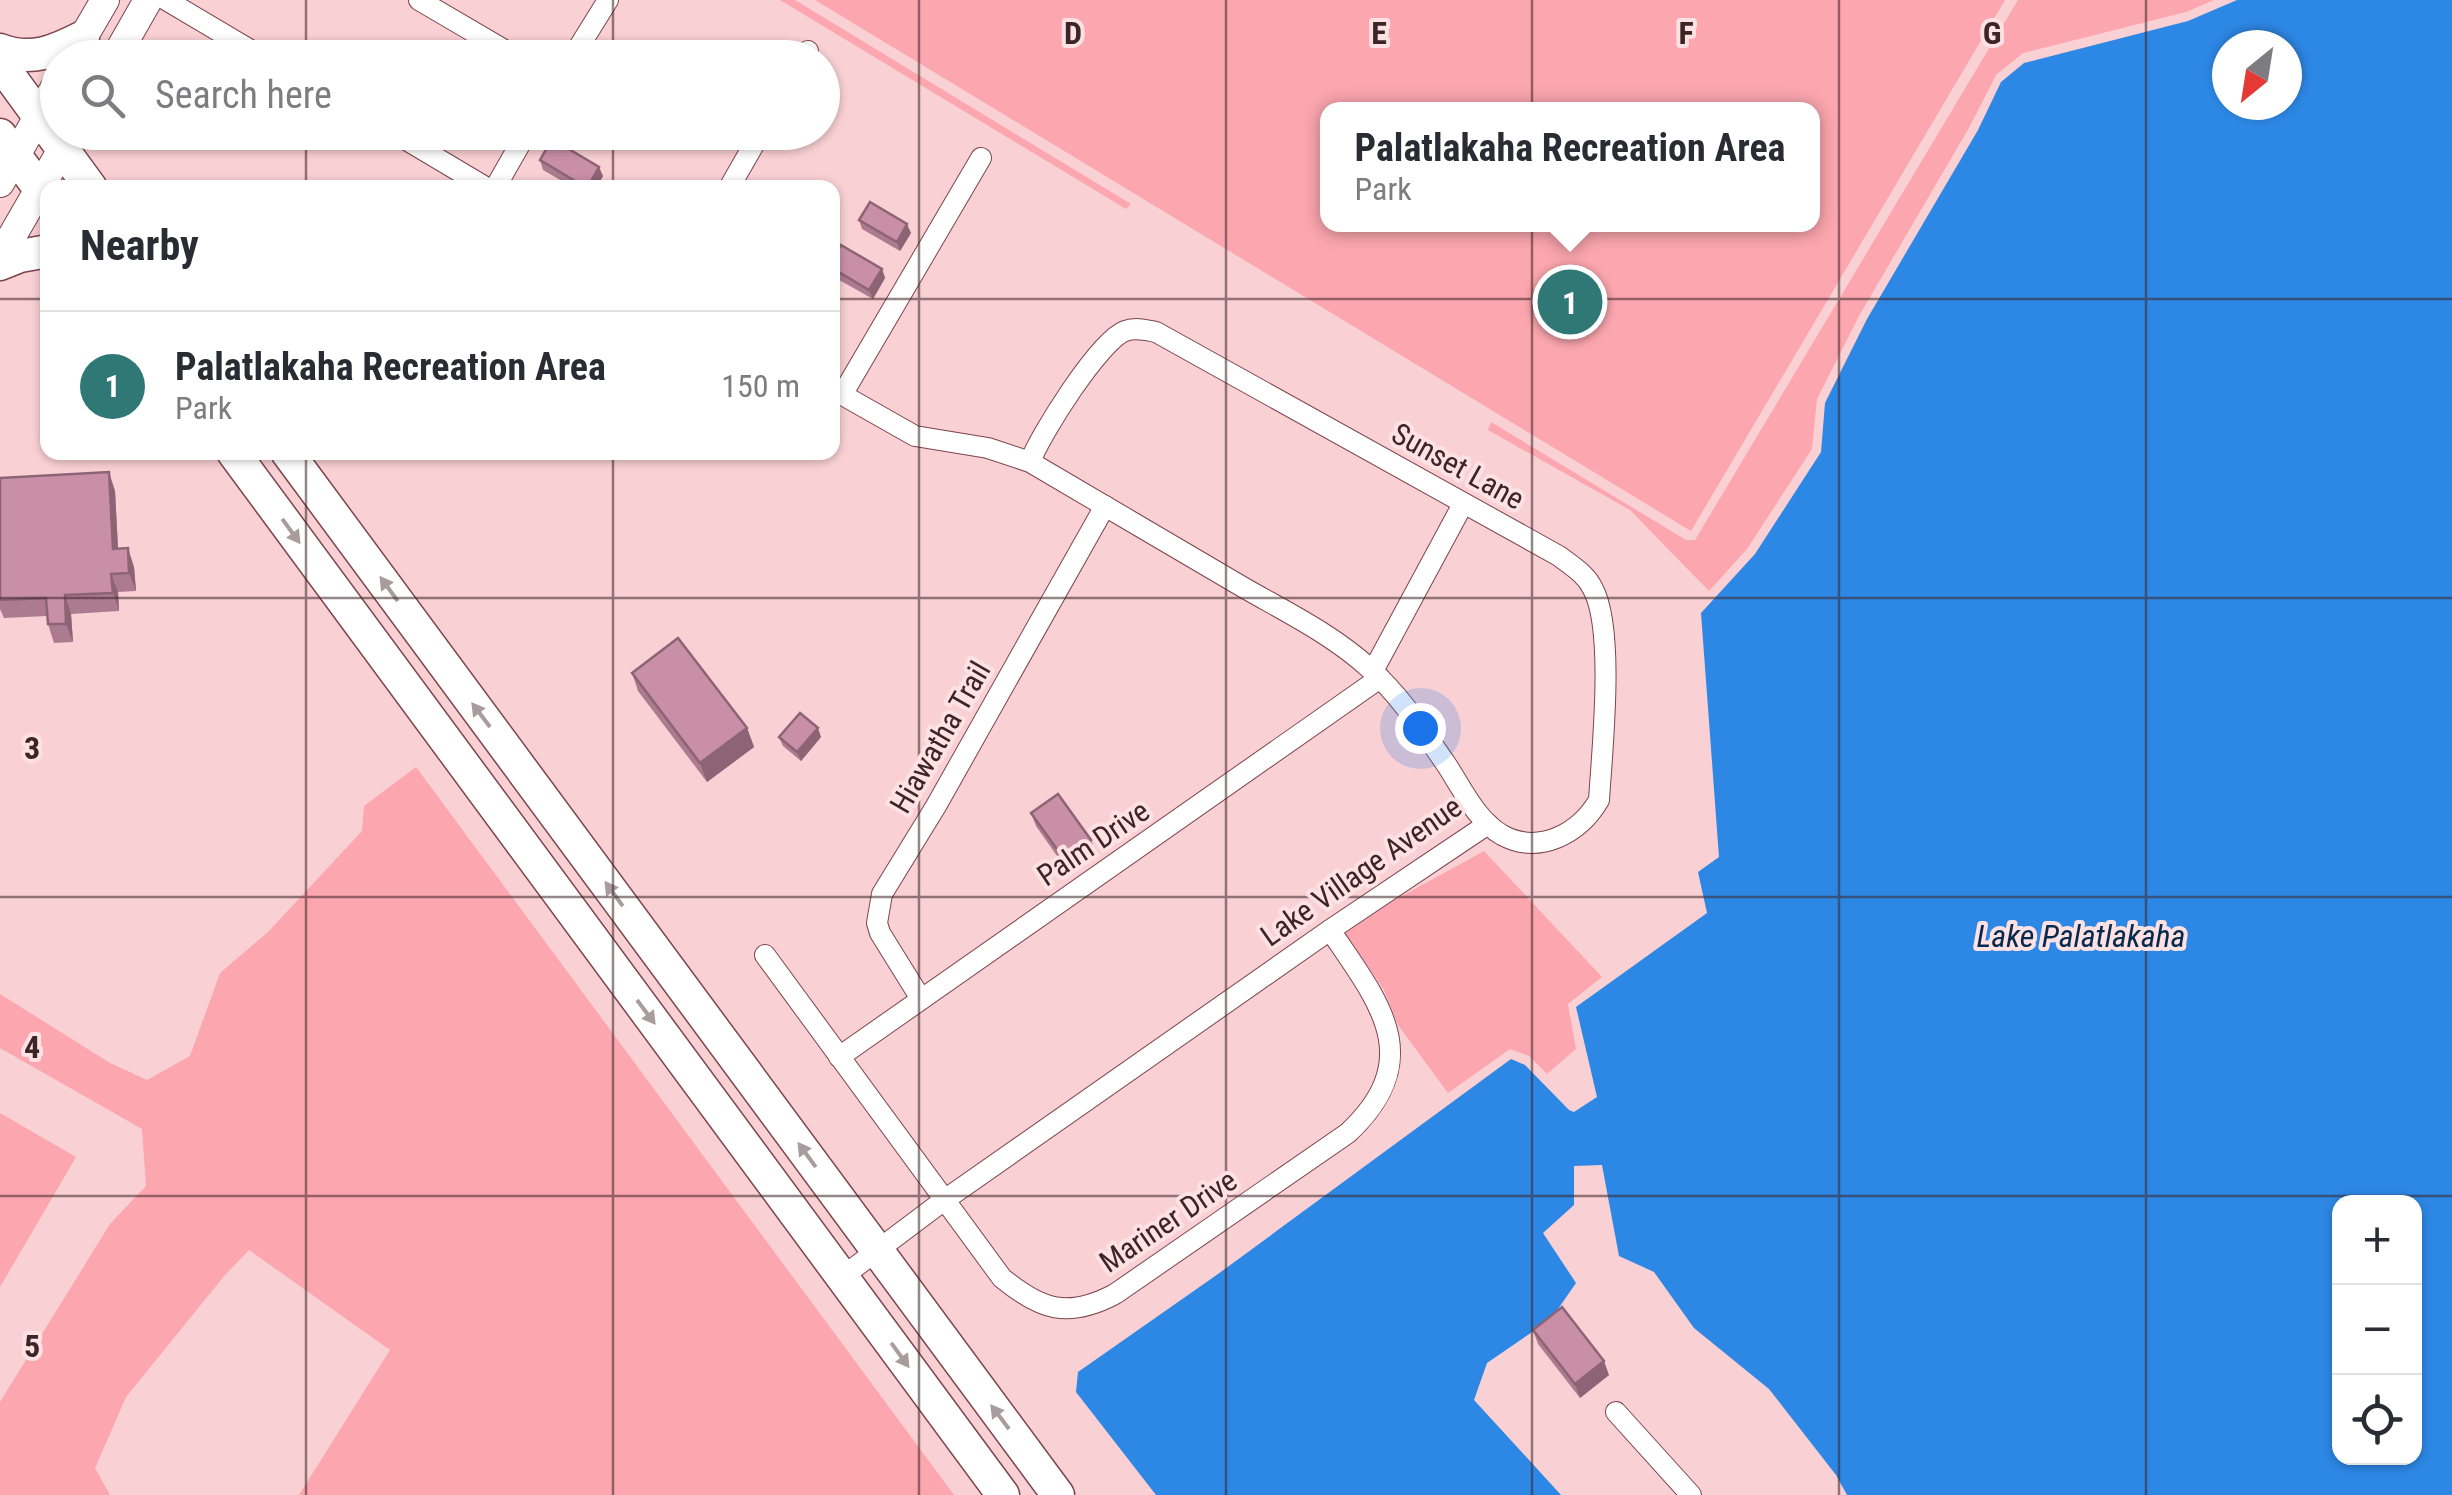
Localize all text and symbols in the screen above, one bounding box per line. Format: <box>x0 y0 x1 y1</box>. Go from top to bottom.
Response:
text: D <box>1064 14 1082 52</box>
text: E <box>1371 14 1387 52</box>
text: F <box>1678 14 1694 52</box>
text: G <box>1983 14 2001 52</box>
north arrow <box>2212 30 2302 120</box>
search box <box>40 40 840 150</box>
icon: search <box>75 68 130 123</box>
text: Search here <box>155 73 332 117</box>
popup <box>1320 102 1820 232</box>
text: Palatlakaha Recreation Area <box>1355 126 1785 170</box>
text: Park <box>1355 170 1412 208</box>
text: Nearby <box>80 221 199 270</box>
pin: 1 <box>1538 264 1602 340</box>
text: Palatlakaha Recreation Area <box>175 345 606 389</box>
text: 1 <box>104 367 121 405</box>
text: 150 m <box>721 367 800 405</box>
text: Park <box>175 389 232 427</box>
street label: Sunset Lane <box>1386 415 1530 517</box>
one-way arrow <box>281 518 301 544</box>
one-way arrow <box>379 576 399 603</box>
street label: Hiawatha Trail <box>883 655 997 819</box>
one-way arrow <box>472 702 492 728</box>
your location <box>1395 703 1446 754</box>
text: 3 <box>24 729 40 767</box>
street label: Lake Village Avenue <box>1254 789 1468 953</box>
street label: Palm Drive <box>1031 793 1155 893</box>
one-way arrow <box>605 881 624 907</box>
water label: Lake Palatlakaha <box>1977 917 2185 955</box>
one-way arrow <box>636 999 655 1025</box>
text: 4 <box>24 1028 40 1066</box>
one-way arrow <box>797 1142 817 1168</box>
street label: Mariner Drive <box>1093 1162 1243 1280</box>
map controls <box>2332 1195 2422 1465</box>
button: + <box>2332 1195 2422 1285</box>
button: − <box>2332 1285 2422 1375</box>
text: 5 <box>24 1327 40 1365</box>
one-way arrow <box>889 1342 909 1368</box>
button: locate <box>2332 1375 2422 1465</box>
one-way arrow <box>991 1404 1010 1430</box>

